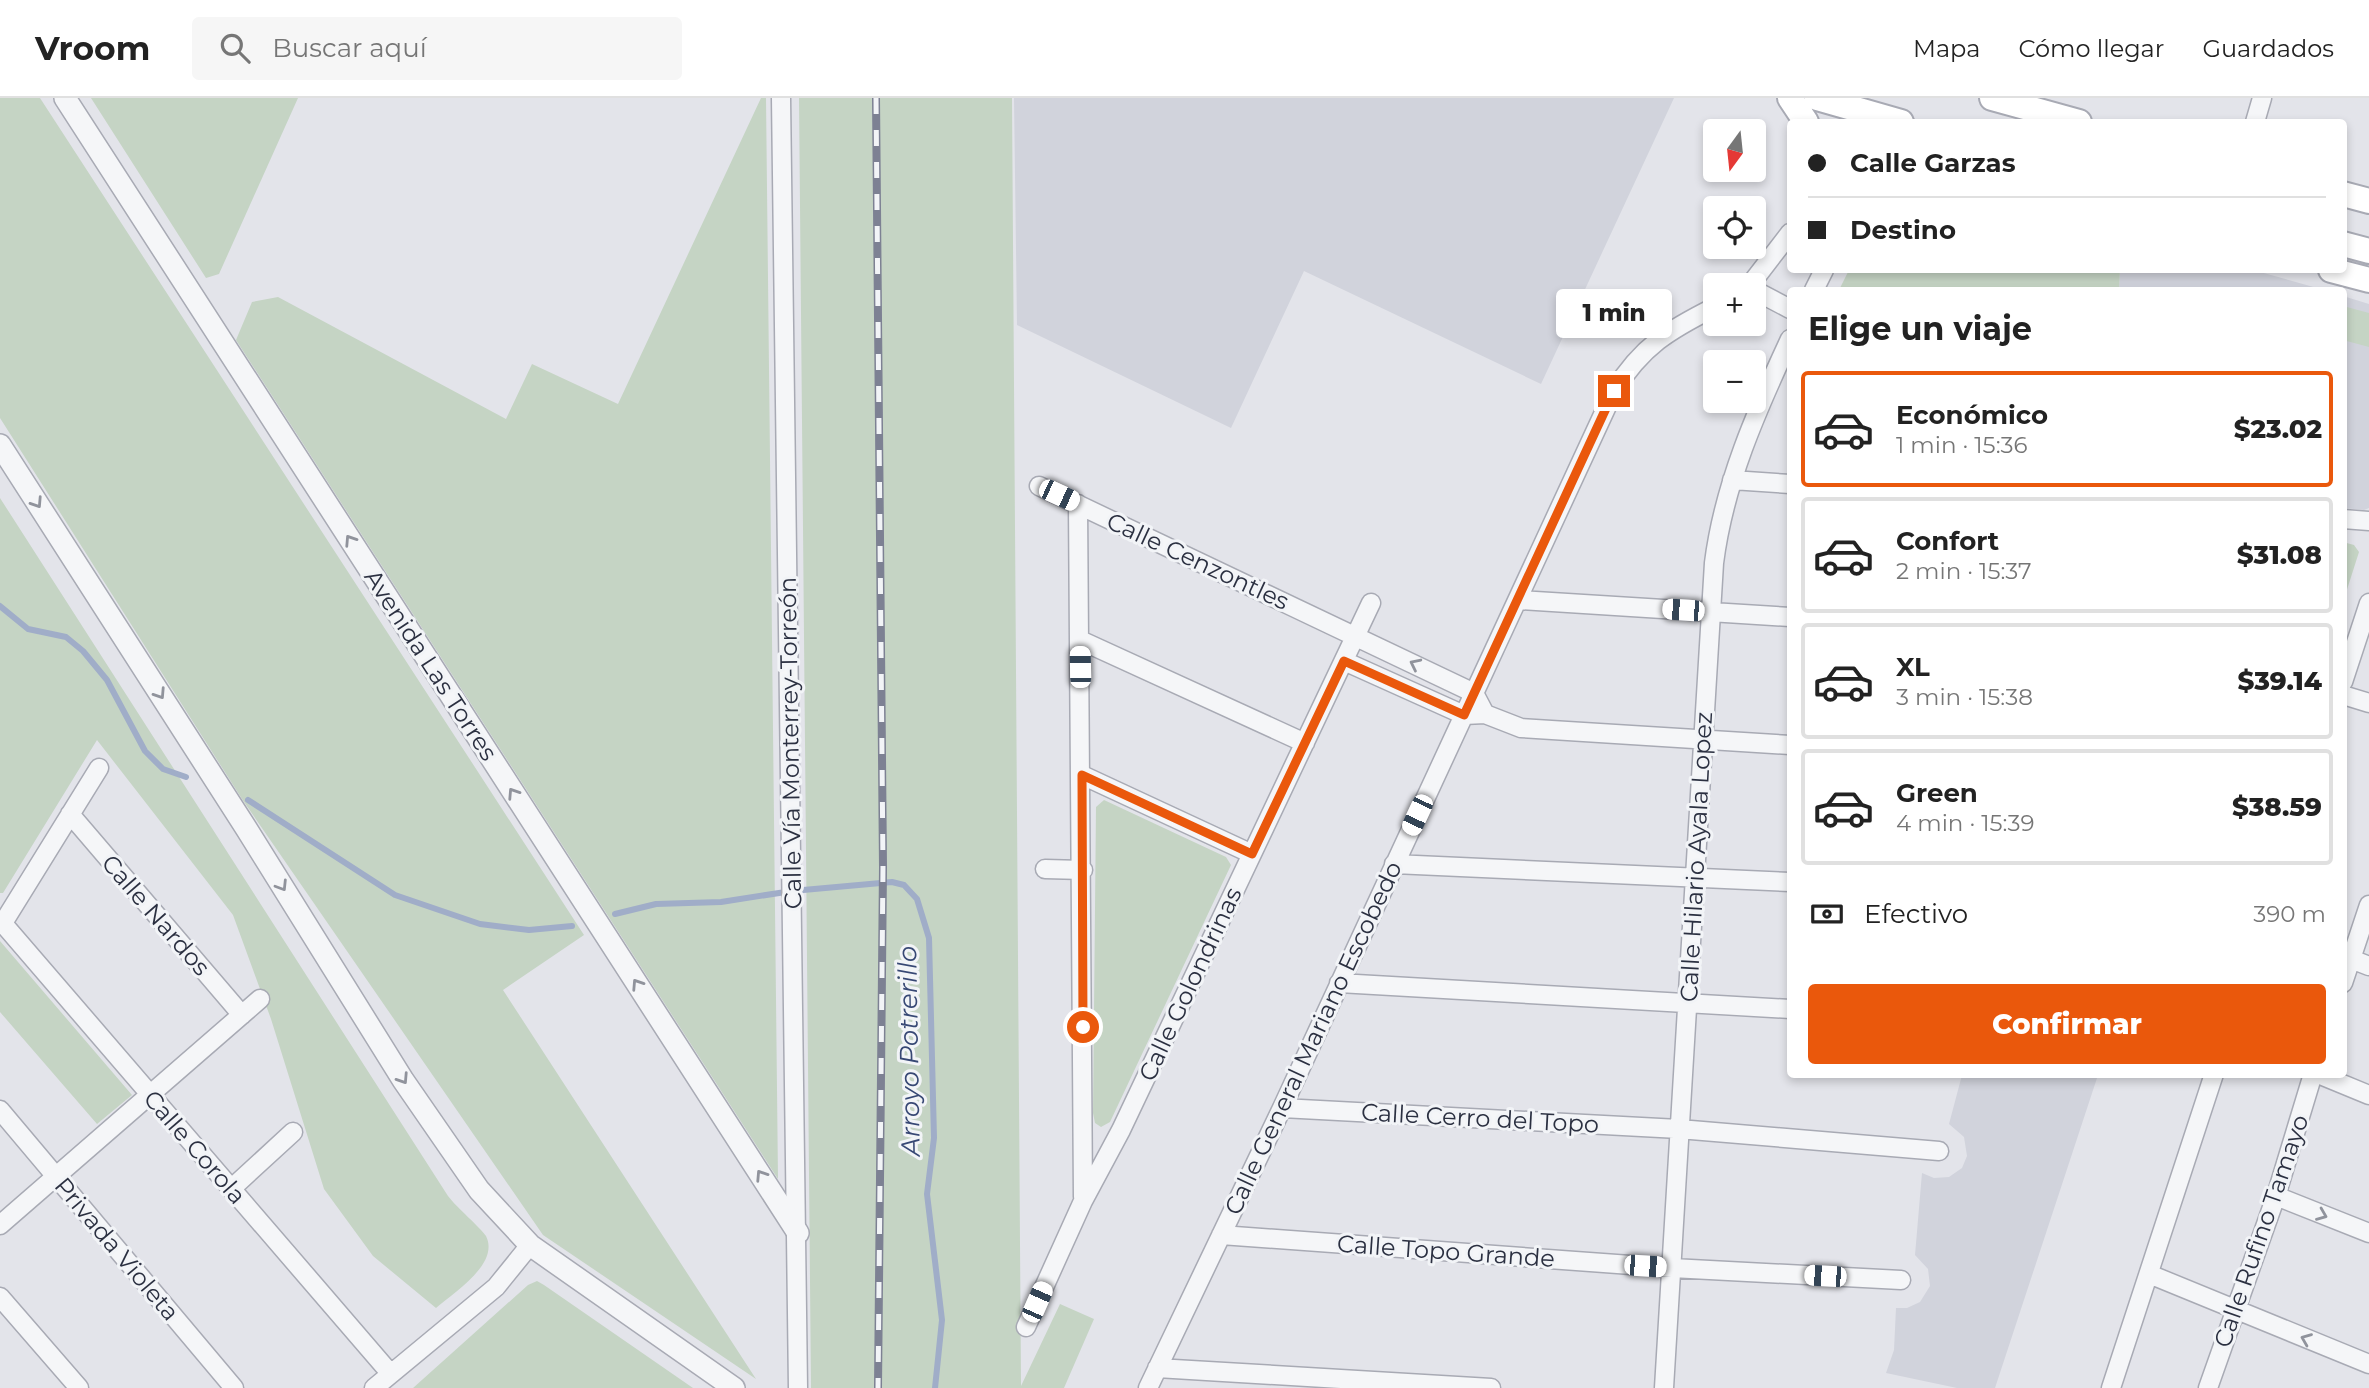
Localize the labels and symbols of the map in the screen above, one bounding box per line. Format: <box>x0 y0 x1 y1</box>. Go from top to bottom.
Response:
north arrow <box>1703 119 1766 182</box>
callout: 1 min <box>1556 289 1672 338</box>
route end <box>1598 375 1630 407</box>
car <box>1036 477 1083 513</box>
one-way arrow <box>29 495 41 508</box>
street label: Calle Cenzontles <box>1102 506 1294 616</box>
one-way arrow <box>345 535 358 548</box>
street label: Avenida Las Torres <box>358 564 504 766</box>
street label: Calle Vía Monterrey-Torreón <box>773 577 807 909</box>
car <box>1662 598 1705 622</box>
car <box>1070 646 1091 688</box>
one-way arrow <box>1410 659 1422 673</box>
one-way arrow <box>151 687 164 700</box>
street label: Calle Hilario Ayala Lopez <box>1674 711 1718 1003</box>
one-way arrow <box>509 788 522 801</box>
car <box>1399 792 1436 838</box>
street label: Calle Nardos <box>96 849 216 981</box>
street label: Calle General Mariano Escobedo <box>1218 857 1408 1219</box>
one-way arrow <box>274 879 287 892</box>
street label: Calle Golondrinas <box>1132 883 1248 1085</box>
water label: Arroyo Potrerillo <box>891 946 927 1158</box>
one-way arrow <box>632 979 645 992</box>
route start <box>1067 1011 1099 1043</box>
one-way arrow <box>394 1071 407 1084</box>
street label: Calle Corola <box>138 1084 252 1210</box>
street label: Calle Cerro del Topo <box>1360 1097 1600 1139</box>
street label: Calle Rufino Tamayo <box>2207 1111 2315 1351</box>
one-way arrow <box>756 1170 769 1183</box>
street label: Privada Violeta <box>49 1171 185 1327</box>
one-way arrow <box>2316 1206 2328 1220</box>
street label: Calle Topo Grande <box>1336 1229 1556 1273</box>
car <box>1624 1254 1667 1278</box>
car <box>1804 1264 1847 1288</box>
car <box>1019 1279 1056 1325</box>
one-way arrow <box>2300 1333 2312 1347</box>

